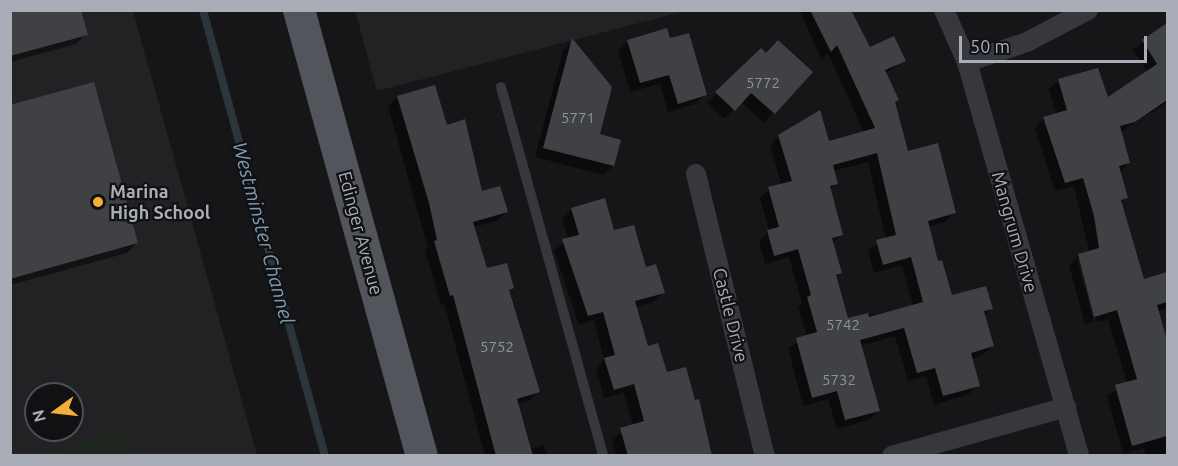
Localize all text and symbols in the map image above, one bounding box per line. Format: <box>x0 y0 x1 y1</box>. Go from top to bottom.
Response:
scale bar <box>962 24 1150 62</box>
text: 50 m <box>970 36 1010 56</box>
house number: 5772 <box>746 74 780 92</box>
house number: 5771 <box>561 109 595 127</box>
water label: Westminster Channel <box>228 139 300 327</box>
street label: Edinger Avenue <box>334 169 388 297</box>
street label: Mangrum Drive <box>987 169 1043 295</box>
place label: Marina High School <box>110 181 210 224</box>
marker: Marina High School <box>91 195 105 209</box>
street label: Castle Drive <box>709 266 753 364</box>
house number: 5742 <box>826 316 860 334</box>
house number: 5752 <box>480 338 514 356</box>
house number: 5732 <box>822 371 856 389</box>
north arrow <box>24 382 84 442</box>
text: N <box>28 408 49 424</box>

